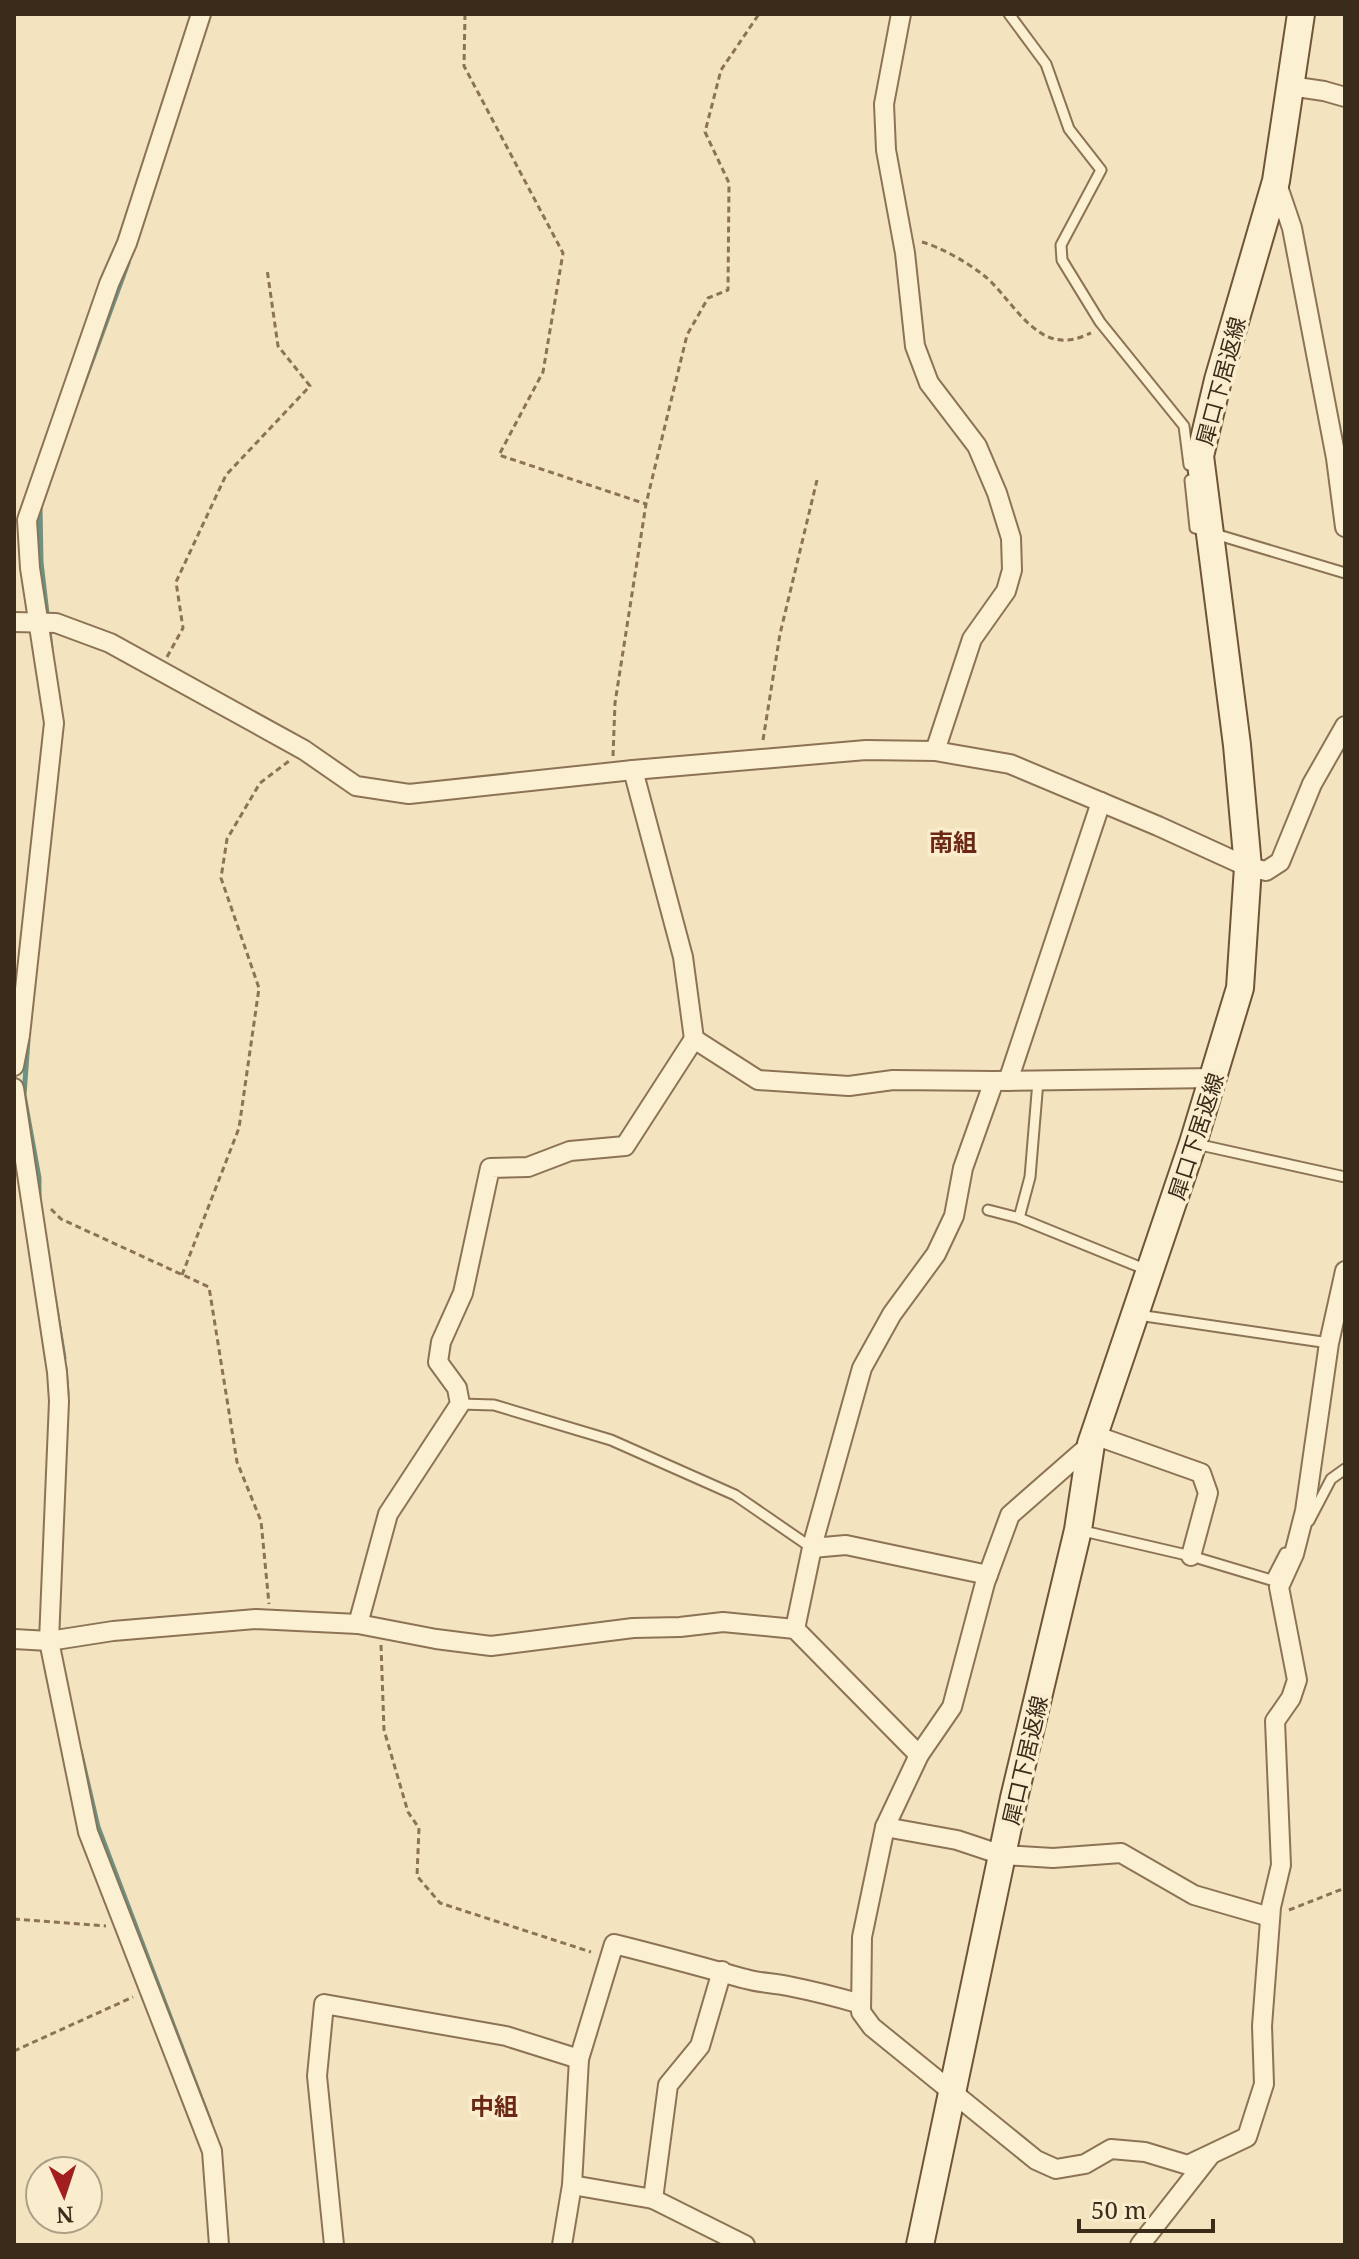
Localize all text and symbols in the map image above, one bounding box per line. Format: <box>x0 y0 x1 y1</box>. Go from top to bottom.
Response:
street label: 犀口下居返線 <box>1188 313 1252 449</box>
district label: 南組 <box>929 825 977 858</box>
street label: 犀口下居返線 <box>1160 1069 1230 1203</box>
street label: 犀口下居返線 <box>995 1692 1053 1828</box>
district label: 中組 <box>470 2089 518 2122</box>
north arrow <box>24 2155 104 2235</box>
scale bar <box>1079 2183 1213 2233</box>
text: 50 m <box>1091 2193 1147 2226</box>
text: N <box>56 2201 75 2231</box>

